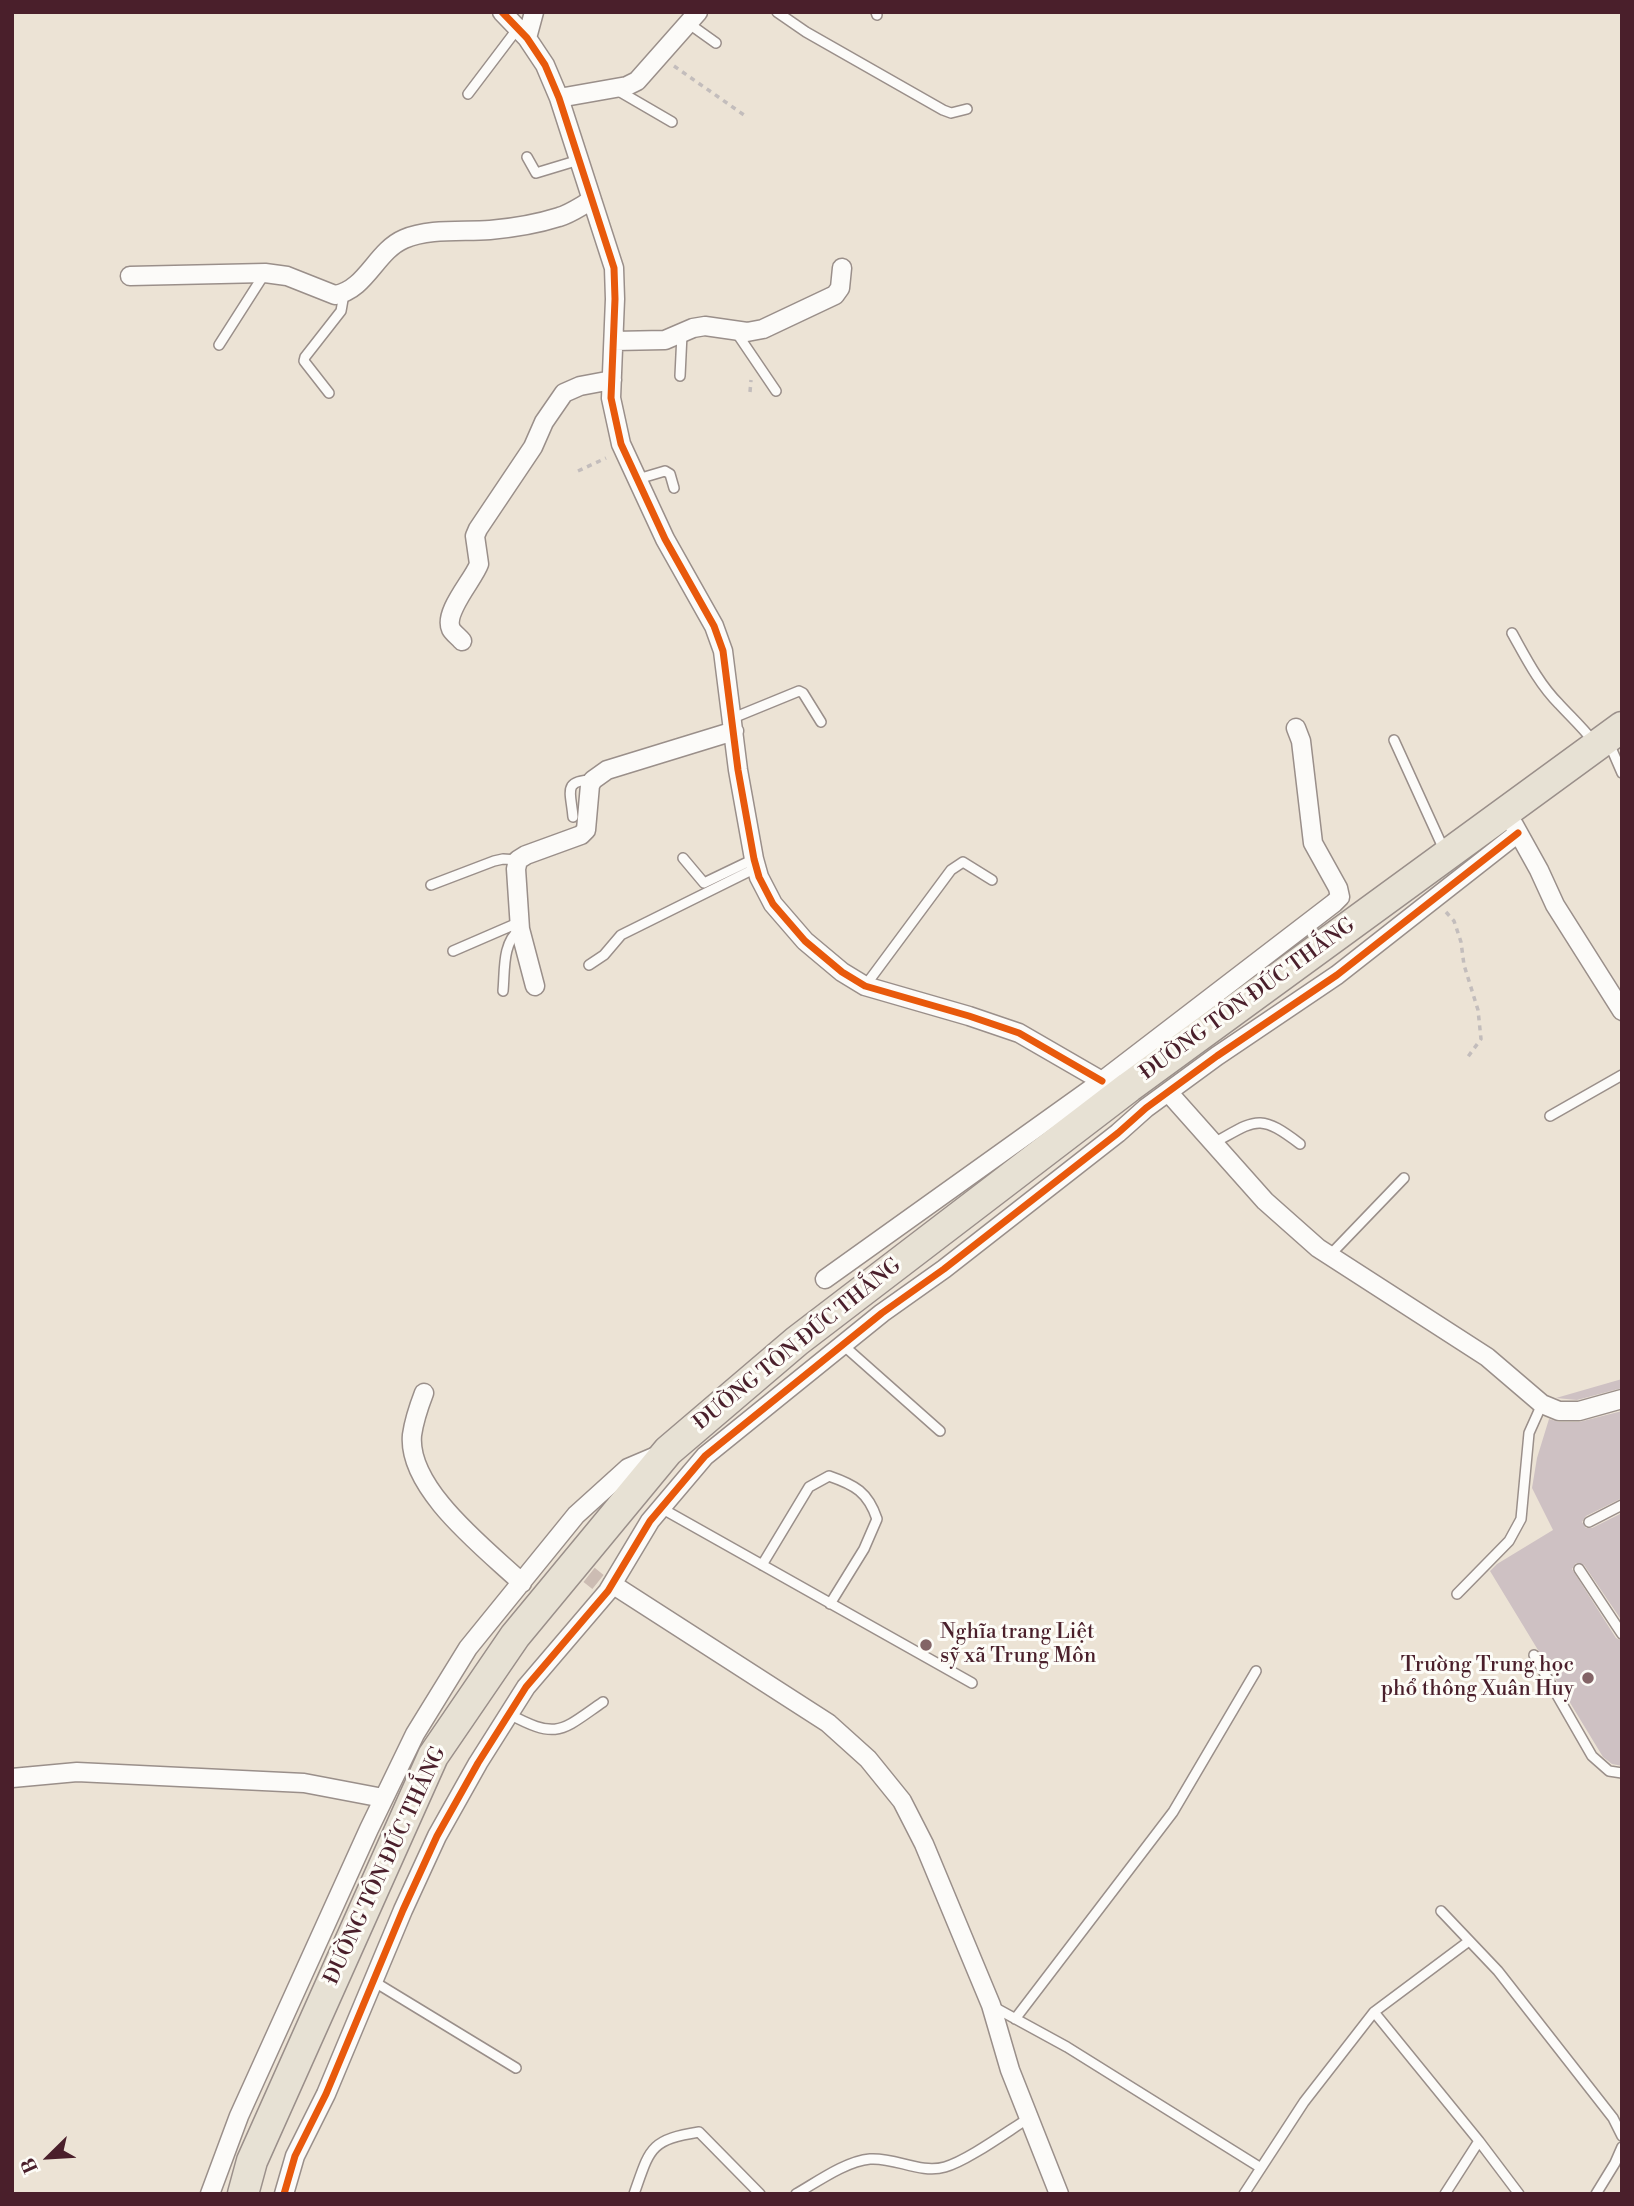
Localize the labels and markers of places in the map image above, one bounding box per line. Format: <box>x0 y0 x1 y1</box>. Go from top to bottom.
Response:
place label: Nghĩa trang Liệt sỹ xã Trung Môn <box>940 1620 1096 1670</box>
marker: Nghĩa trang Liệt sỹ xã Trung Môn <box>918 1637 934 1653</box>
place label: Trường Trung học phổ thông Xuân Huy <box>1381 1653 1574 1703</box>
marker: Trường Trung học phổ thông Xuân Huy <box>1580 1670 1596 1686</box>

